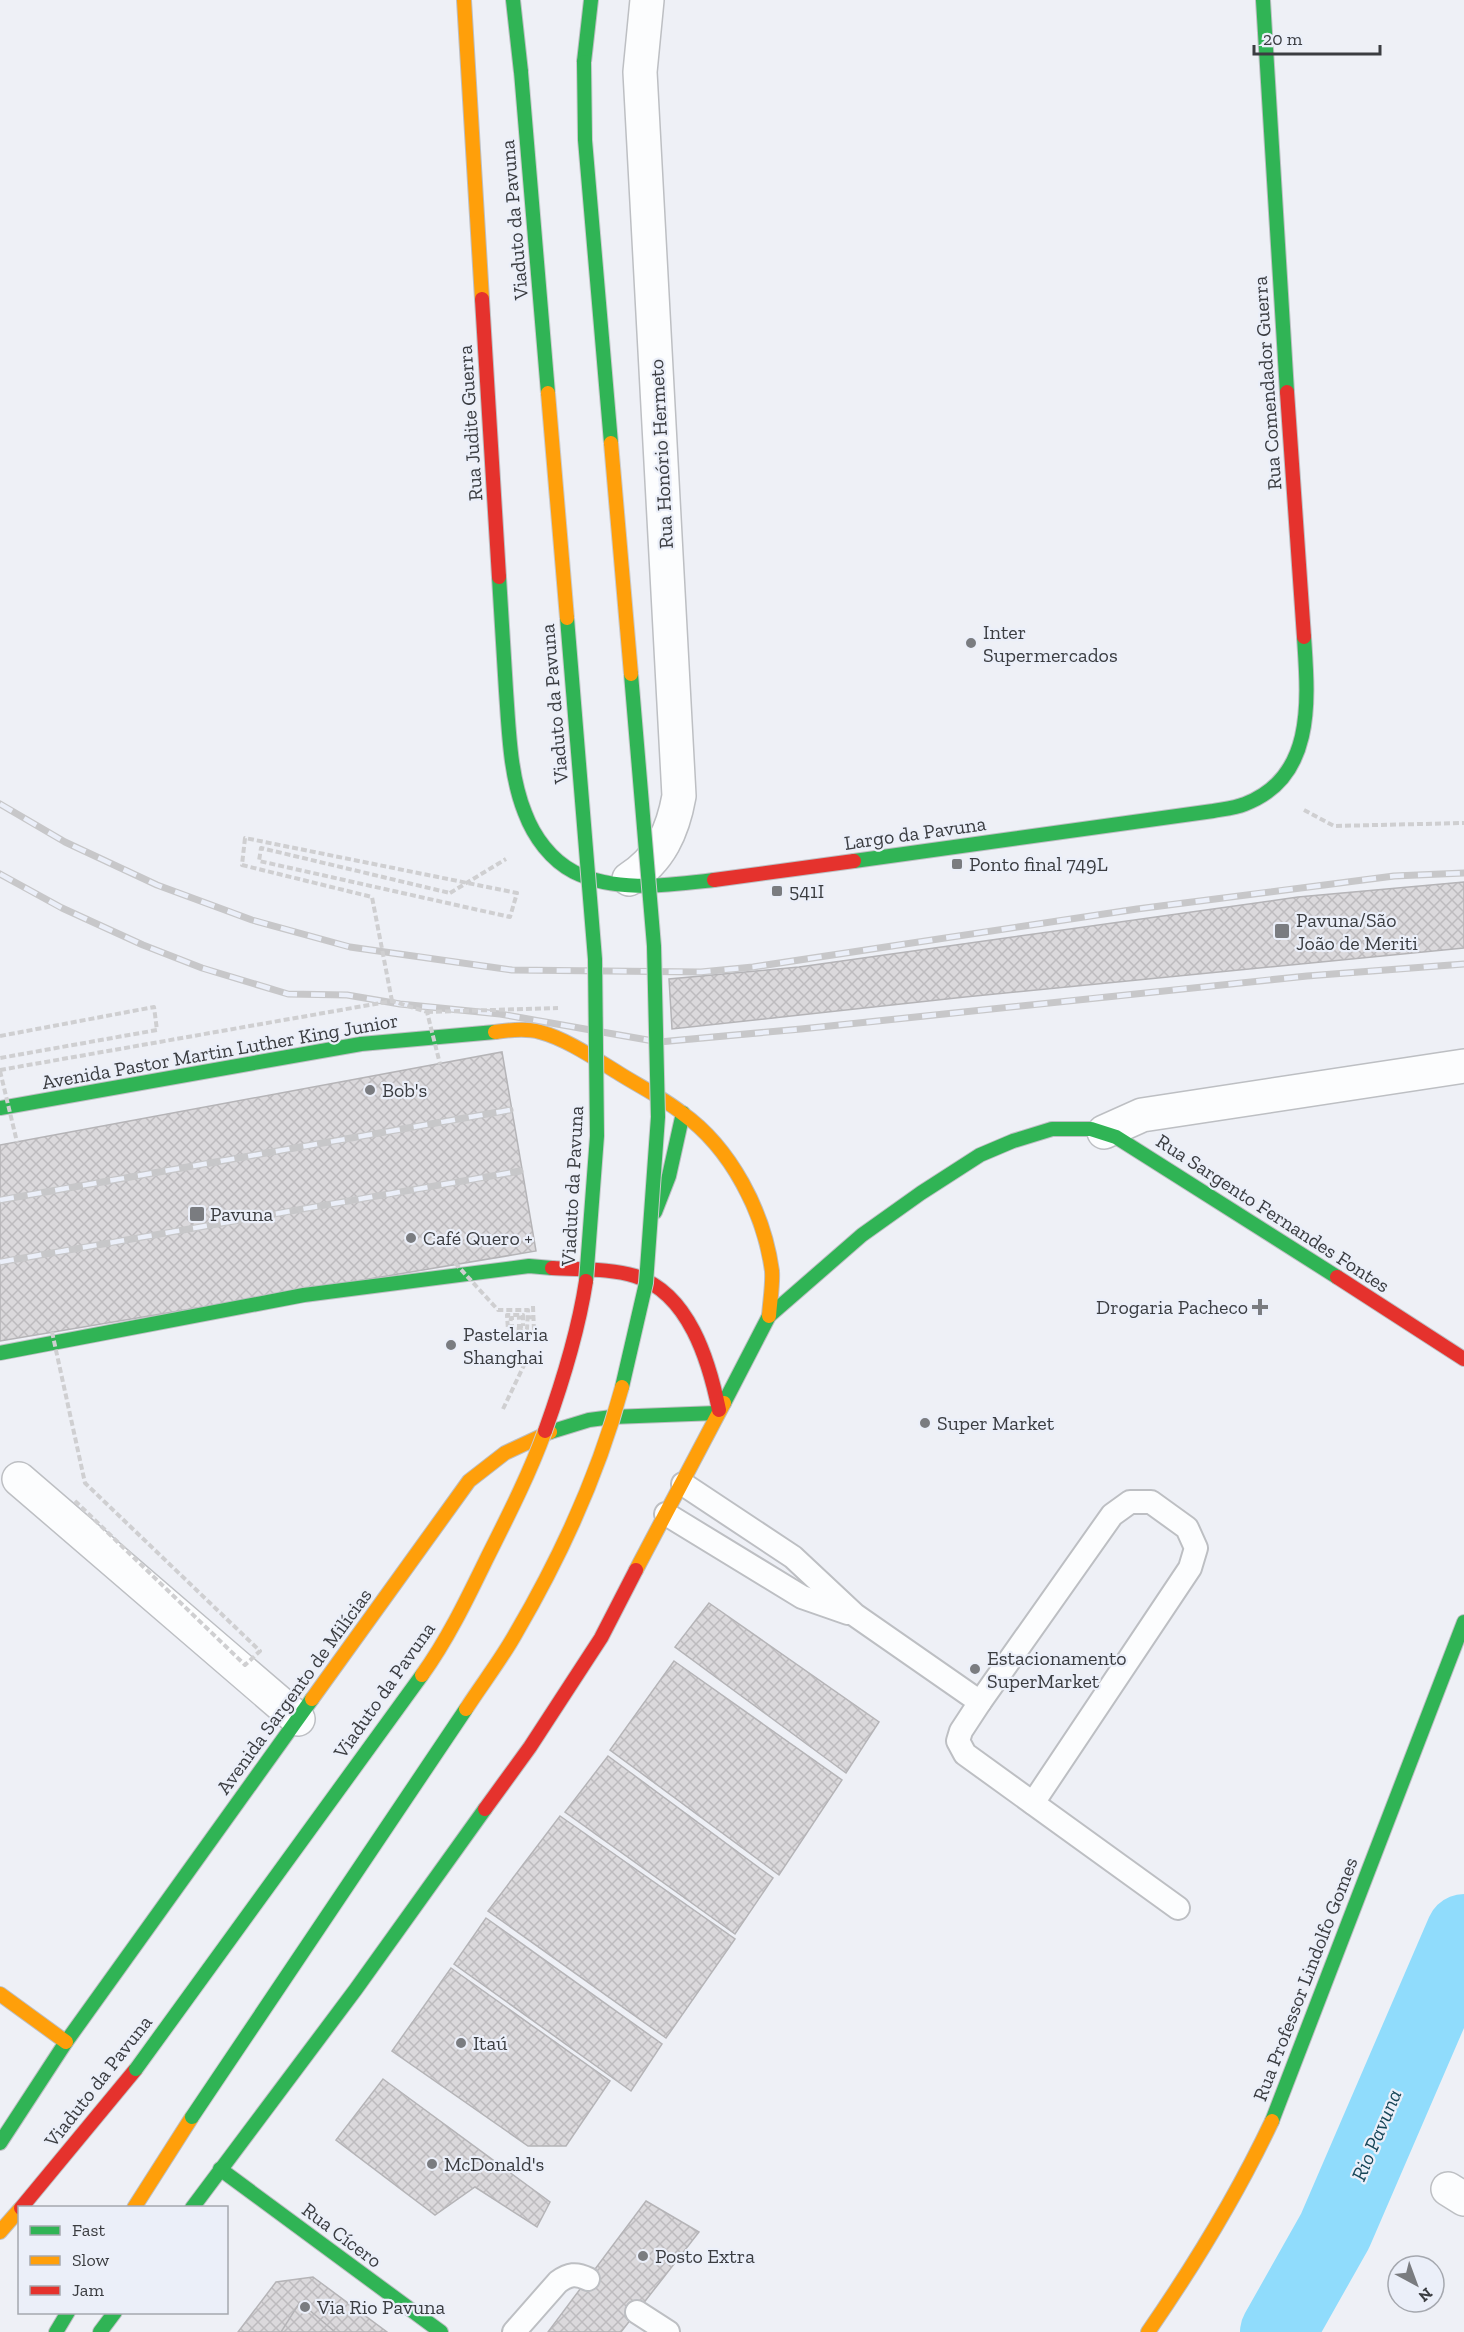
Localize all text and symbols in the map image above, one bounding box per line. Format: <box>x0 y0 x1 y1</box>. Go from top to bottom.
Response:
scale bar <box>1254 18 1380 56</box>
text: 20 m <box>1263 28 1303 50</box>
street label: Viaduto da Pavuna <box>495 139 533 302</box>
street label: Rua Comendador Guerra <box>1248 275 1286 491</box>
street label: Rua Judite Guerra <box>453 344 487 502</box>
street label: Rua Honório Hermeto <box>644 359 678 549</box>
place label: Inter Supermercados <box>983 620 1118 667</box>
street label: Viaduto da Pavuna <box>535 623 573 786</box>
marker: Inter Supermercados <box>964 636 978 650</box>
street label: Largo da Pavuna <box>843 811 988 855</box>
place label: Ponto final 749L <box>969 852 1108 876</box>
marker: Ponto final 749L <box>950 857 964 871</box>
place label: 541I <box>789 879 824 903</box>
marker: 541I <box>770 884 784 898</box>
place label: Pavuna/São João de Meriti <box>1296 908 1418 955</box>
marker: Pavuna/São João de Meriti <box>1273 922 1291 940</box>
street label: Avenida Pastor Martin Luther King Junior <box>40 1008 400 1094</box>
place label: Bob's <box>382 1078 427 1102</box>
marker: Bob's <box>363 1083 377 1097</box>
street label: Viaduto da Pavuna <box>556 1105 588 1268</box>
street label: Rua Sargento Fernandes Fontes <box>1152 1128 1394 1298</box>
place label: Pavuna <box>210 1202 273 1226</box>
marker: Pavuna <box>188 1205 206 1223</box>
place label: Café Quero + <box>423 1226 533 1250</box>
marker: Café Quero + <box>404 1231 418 1245</box>
place label: Drogaria Pacheco <box>1096 1295 1248 1319</box>
marker: Drogaria Pacheco <box>1253 1300 1267 1314</box>
place label: Pastelaria Shanghai <box>463 1322 549 1369</box>
marker: Pastelaria Shanghai <box>444 1338 458 1352</box>
place label: Super Market <box>937 1411 1055 1435</box>
marker: Super Market <box>918 1416 932 1430</box>
street label: Avenida Sargento de Milícias <box>211 1583 377 1799</box>
street label: Viaduto da Pavuna <box>328 1617 440 1763</box>
place label: Estacionamento SuperMarket <box>987 1646 1127 1693</box>
marker: Estacionamento SuperMarket <box>968 1662 982 1676</box>
street label: Rua Professor Lindolfo Gomes <box>1247 1854 1363 2104</box>
street label: Viaduto da Pavuna <box>39 2010 157 2152</box>
place label: Itaú <box>473 2031 507 2055</box>
marker: Itaú <box>454 2036 468 2050</box>
water label: Rio Pavuna <box>1346 2085 1406 2185</box>
place label: McDonald's <box>444 2152 544 2176</box>
marker: McDonald's <box>425 2157 439 2171</box>
street label: Rua Cícero <box>297 2197 387 2273</box>
legend <box>18 2206 228 2314</box>
text: Fast <box>72 2219 105 2241</box>
place label: Posto Extra <box>655 2244 755 2268</box>
text: Slow <box>72 2249 109 2271</box>
marker: Posto Extra <box>636 2249 650 2263</box>
north arrow <box>1386 2254 1446 2314</box>
text: Jam <box>72 2279 104 2301</box>
text: N <box>1415 2284 1436 2306</box>
place label: Via Rio Pavuna <box>316 2295 446 2319</box>
marker: Via Rio Pavuna <box>298 2300 312 2314</box>

